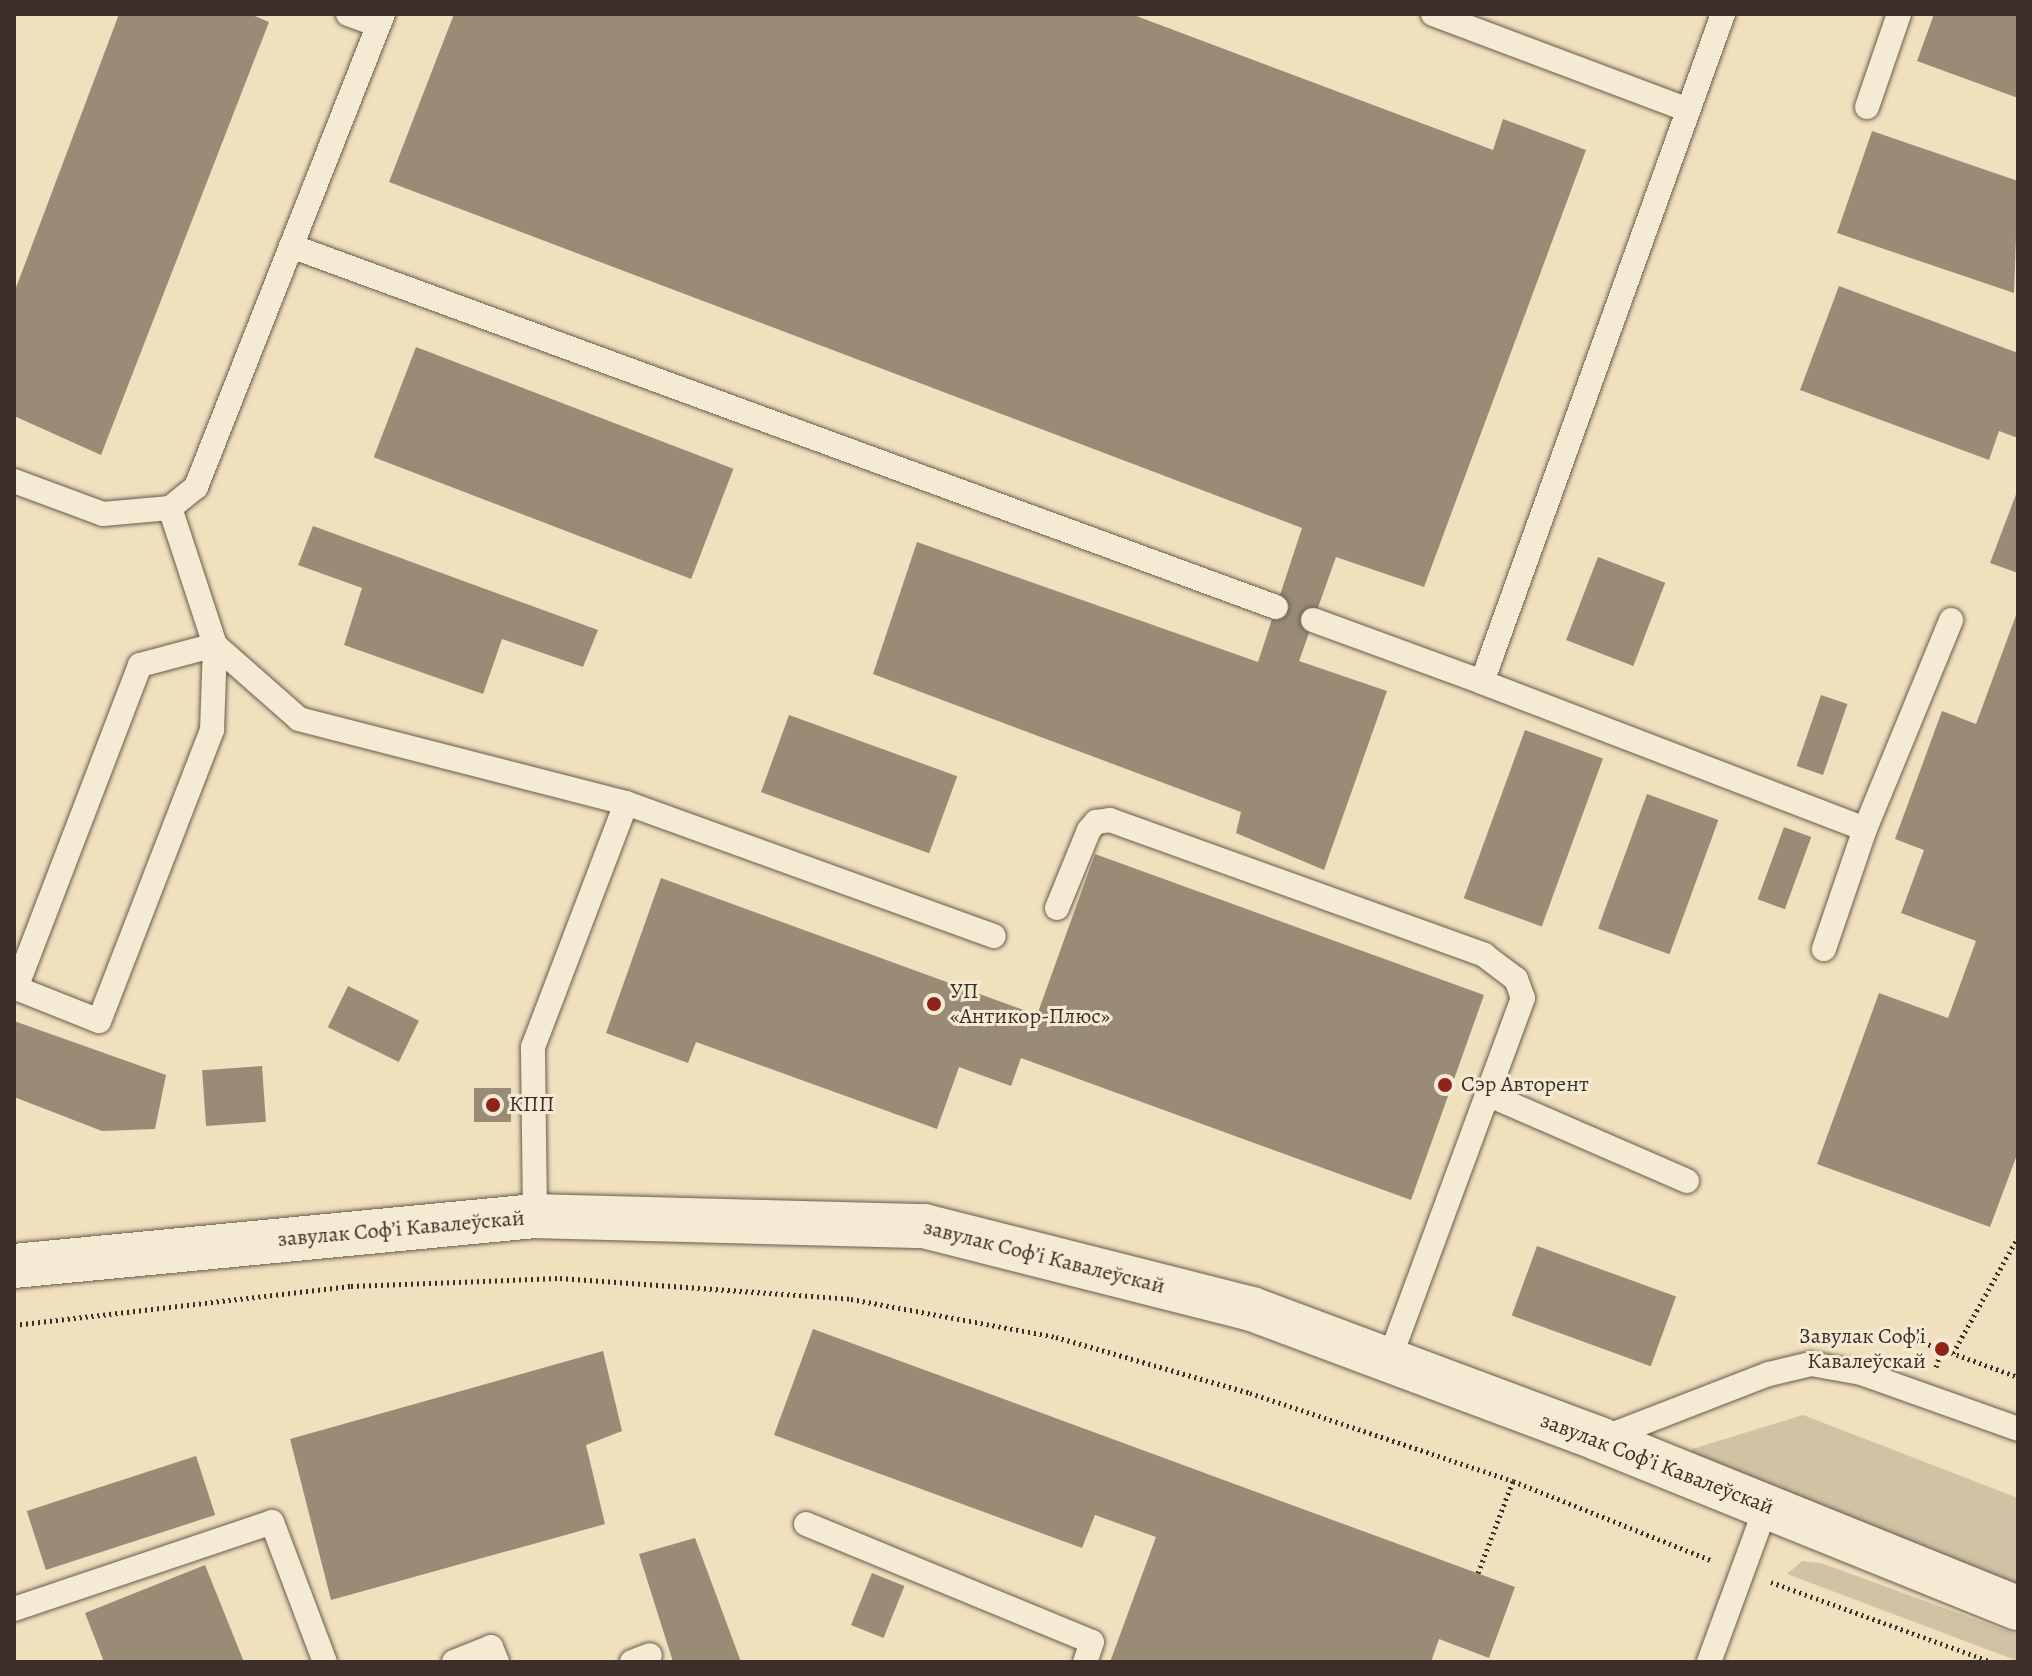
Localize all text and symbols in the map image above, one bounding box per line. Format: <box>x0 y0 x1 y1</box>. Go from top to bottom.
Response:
place label: УП «Антикор-Плюс» <box>950 978 1110 1030</box>
marker: УП «Антикор-Плюс» <box>925 995 943 1013</box>
place label: Сэр Авторент <box>1461 1072 1589 1098</box>
marker: Сэр Авторент <box>1436 1076 1454 1094</box>
place label: КПП <box>509 1092 554 1118</box>
marker: КПП <box>484 1096 502 1114</box>
street label: завулак Софʼі Кавалеўскай <box>276 1205 526 1253</box>
street label: завулак Софʼі Кавалеўскай <box>921 1214 1167 1300</box>
place label: Завулак Софʼі Кавалеўскай <box>1799 1323 1926 1374</box>
marker: Завулак Софʼі Кавалеўскай <box>1933 1340 1951 1358</box>
street label: завулак Софʼі Кавалеўскай <box>1537 1407 1777 1521</box>

